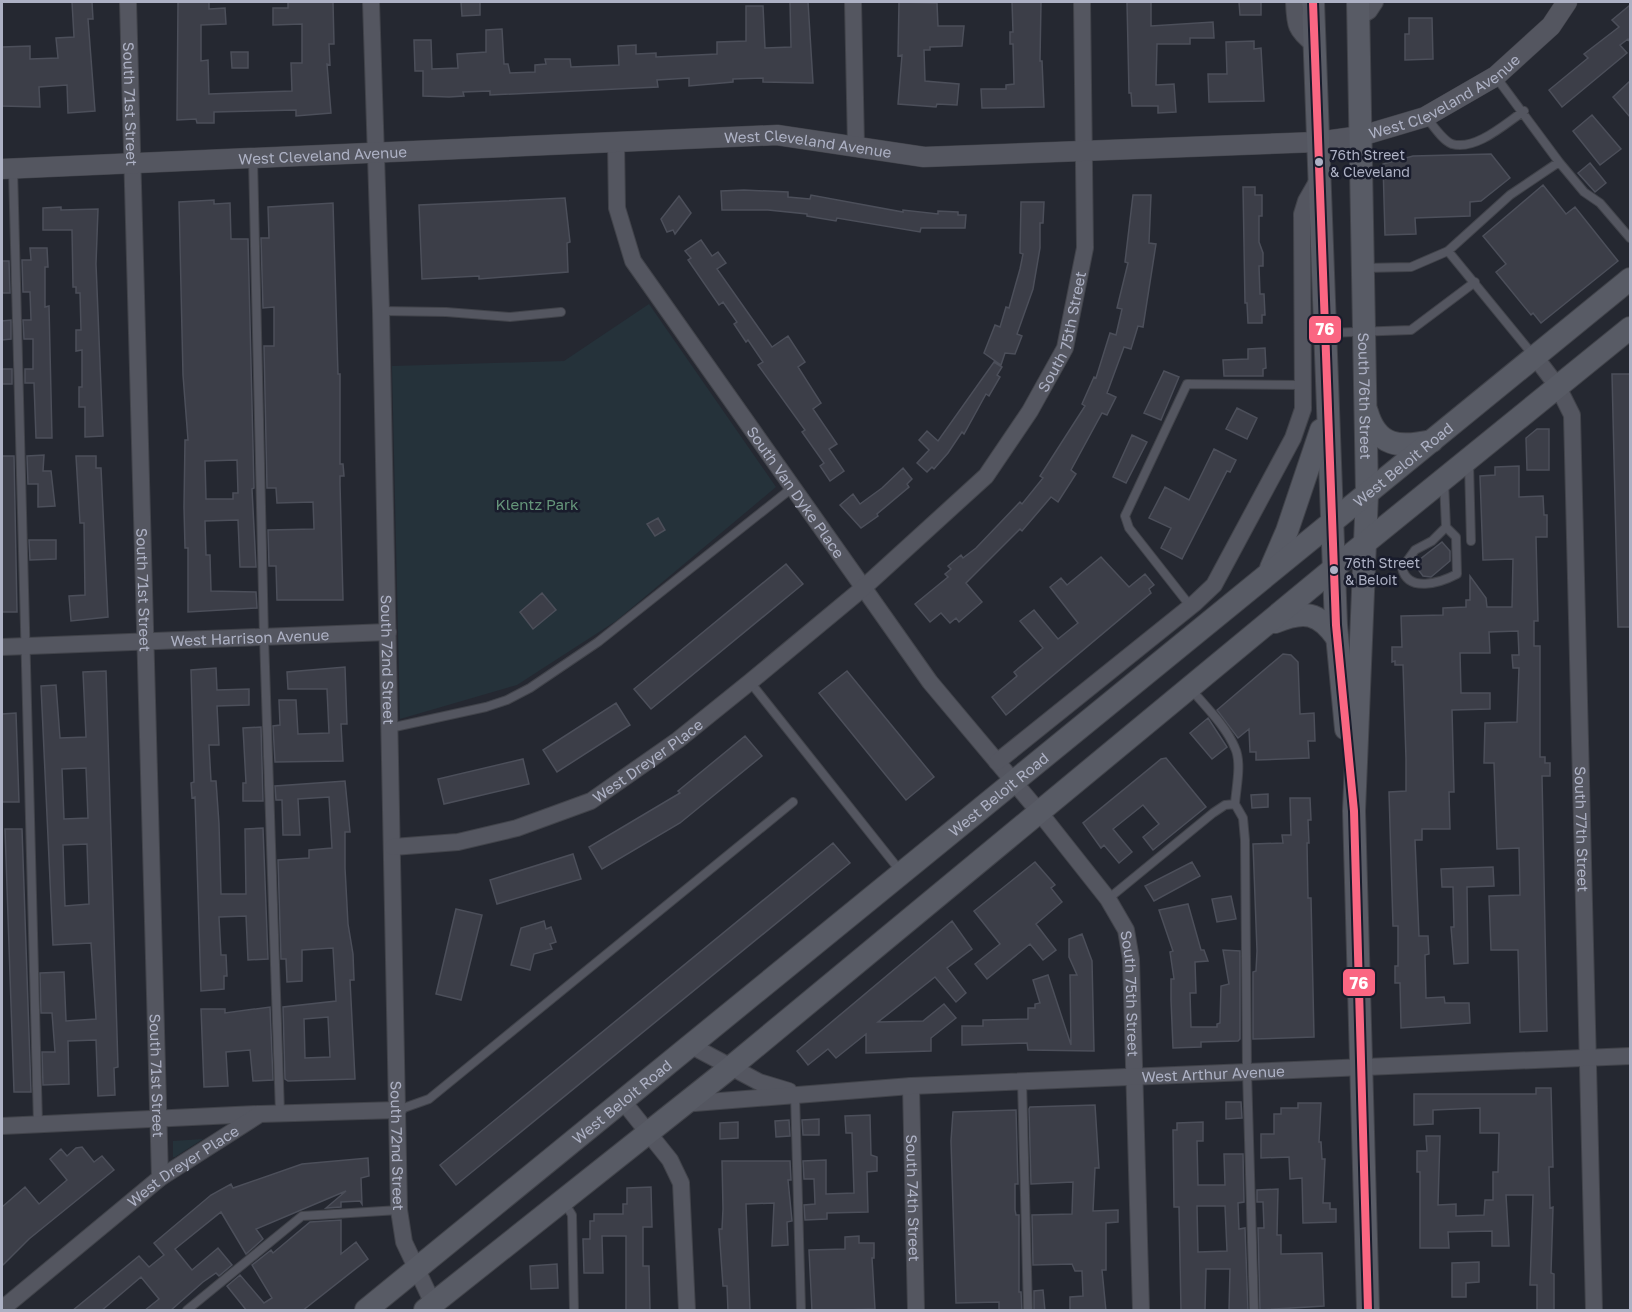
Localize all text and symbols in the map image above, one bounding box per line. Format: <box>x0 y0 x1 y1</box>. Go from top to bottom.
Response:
street label: South 71st Street <box>120 42 141 166</box>
street label: West Cleveland Avenue <box>1367 50 1523 142</box>
street label: West Cleveland Avenue <box>723 126 893 161</box>
street label: West Cleveland Avenue <box>238 142 408 168</box>
place label: 76th Street & Cleveland <box>1330 146 1410 180</box>
marker: 76th Street & Cleveland <box>1313 156 1325 168</box>
street label: South 75th Street <box>1034 270 1089 395</box>
line badge: 76 <box>1308 315 1342 344</box>
text: 76 <box>1316 319 1334 339</box>
street label: South 76th Street <box>1355 332 1375 460</box>
street label: West Beloit Road <box>1349 418 1456 510</box>
street label: South Van Dyke Place <box>743 423 849 562</box>
park label: Klentz Park <box>496 495 579 513</box>
street label: South 71st Street <box>133 527 155 652</box>
place label: 76th Street & Beloit <box>1345 554 1420 588</box>
marker: 76th Street & Beloit <box>1328 564 1340 576</box>
street label: South 72nd Street <box>378 595 398 725</box>
street label: West Harrison Avenue <box>170 625 330 649</box>
street label: West Dreyer Place <box>589 715 706 806</box>
street label: West Beloit Road <box>945 748 1052 840</box>
street label: South 77th Street <box>1572 766 1593 892</box>
street label: South 75th Street <box>1117 929 1143 1057</box>
line badge: 76 <box>1342 968 1376 997</box>
text: 76 <box>1350 973 1368 993</box>
street label: South 71st Street <box>147 1013 168 1138</box>
street label: West Beloit Road <box>568 1055 675 1147</box>
street label: West Arthur Avenue <box>1141 1061 1285 1085</box>
street label: South 72nd Street <box>387 1080 408 1211</box>
street label: West Dreyer Place <box>124 1121 242 1210</box>
street label: South 74th Street <box>903 1134 924 1262</box>

